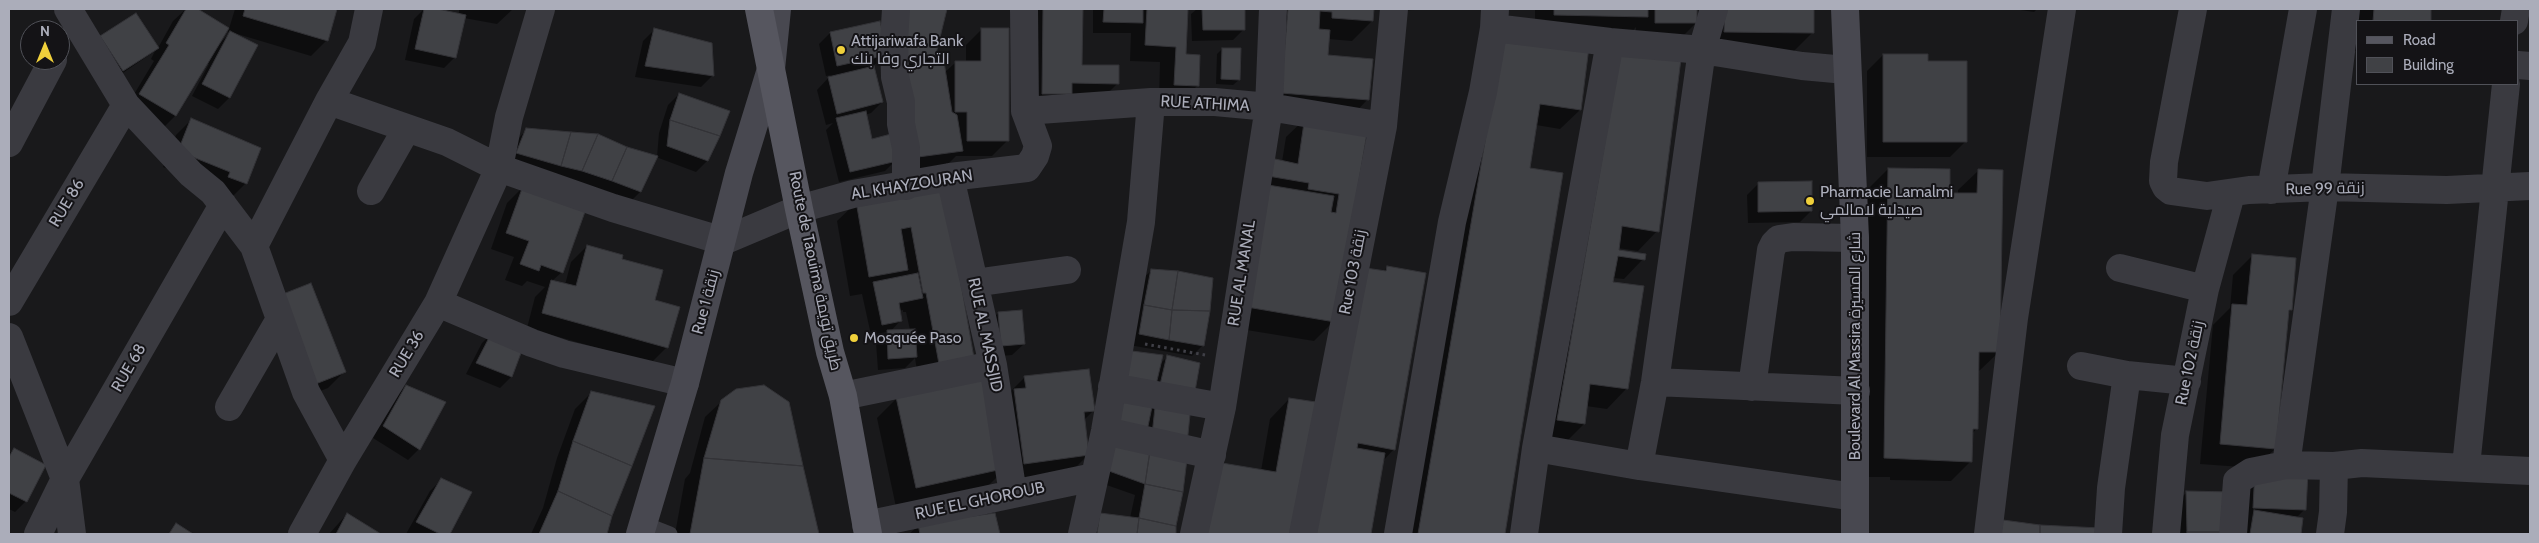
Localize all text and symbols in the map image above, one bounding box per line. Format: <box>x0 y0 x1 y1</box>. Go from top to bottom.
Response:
north arrow <box>20 20 70 70</box>
legend <box>2356 20 2519 85</box>
text: N <box>40 22 50 40</box>
place label: Attijariwafa Bank التجاري وفا بنك <box>851 31 963 69</box>
text: Road <box>2403 31 2436 49</box>
marker: Attijariwafa Bank التجاري وفا بنك <box>835 44 847 56</box>
text: Building <box>2403 56 2454 74</box>
street label: RUE ATHIMA <box>1160 92 1250 116</box>
street label: AL KHAYZOURAN <box>850 166 974 204</box>
street label: Route de Taouima طريق تويمة <box>784 170 846 372</box>
street label: RUE 86 <box>45 176 89 230</box>
street label: Rue 99 زنقة <box>2285 179 2365 199</box>
place label: Pharmacie Lamalmi صيدلية لامالمي <box>1820 182 1953 220</box>
marker: Pharmacie Lamalmi صيدلية لامالمي <box>1804 195 1816 207</box>
street label: RUE AL MANAL <box>1224 219 1260 327</box>
street label: Rue 103 زنقة <box>1335 228 1371 316</box>
street label: Boulevard Al Massira شارع المسيرة <box>1845 232 1865 460</box>
street label: Rue 1 زنقة <box>688 267 724 337</box>
street label: RUE AL MASSJID <box>963 276 1007 394</box>
street label: Rue 102 زنقة <box>2172 319 2208 407</box>
street label: RUE 36 <box>386 327 428 381</box>
place label: Mosquée Paso <box>864 328 962 348</box>
marker: Mosquée Paso <box>848 332 860 344</box>
street label: RUE 68 <box>108 340 150 396</box>
street label: RUE EL GHOROUB <box>914 478 1046 524</box>

